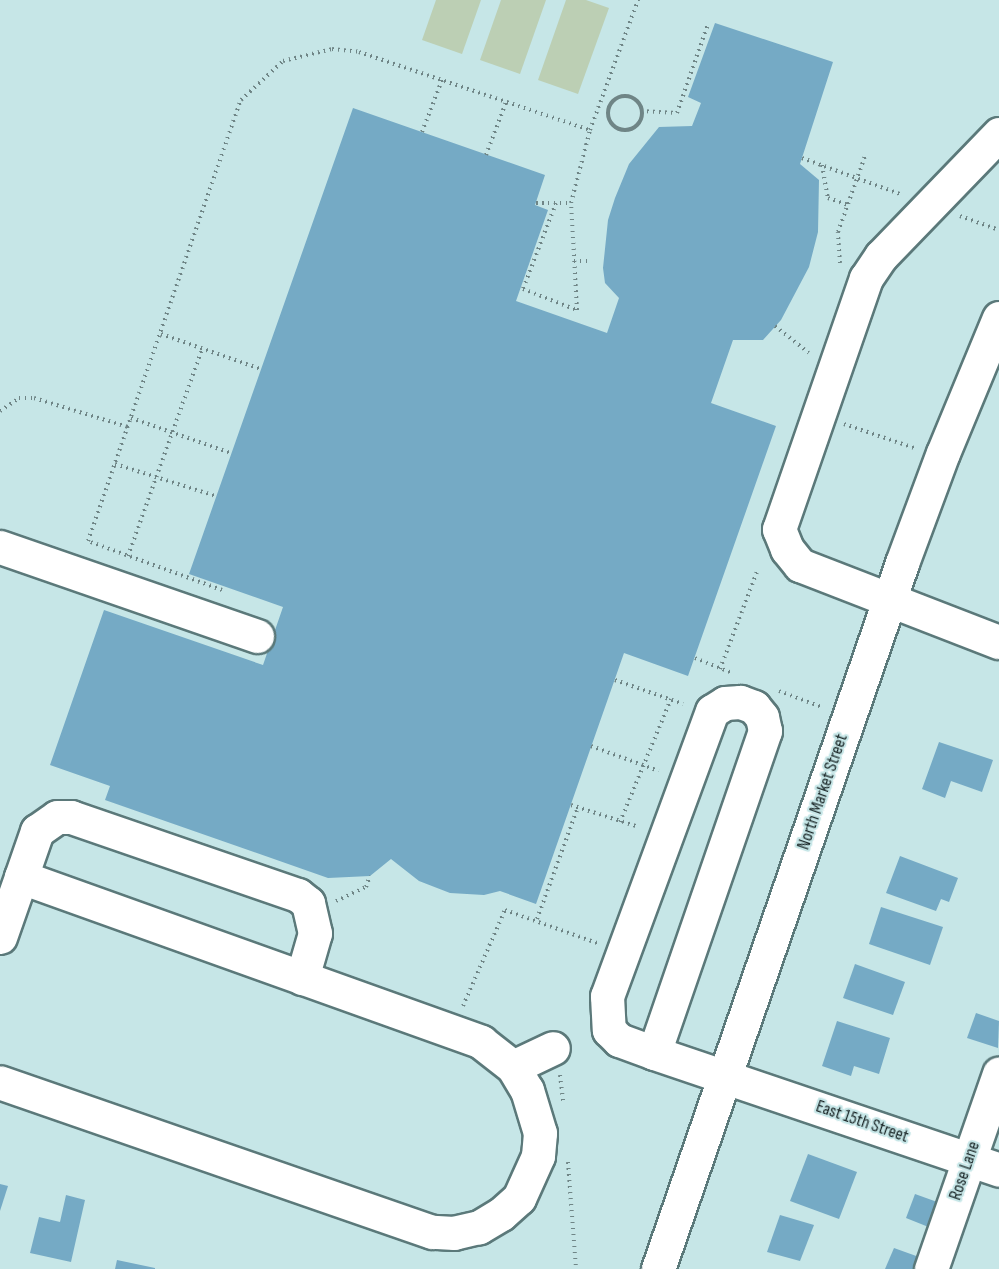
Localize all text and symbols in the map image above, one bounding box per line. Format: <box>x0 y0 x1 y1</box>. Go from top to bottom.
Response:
street label: North Market Street <box>793 731 853 853</box>
street label: East 15th Street <box>813 1096 911 1148</box>
street label: Rose Lane <box>945 1139 985 1203</box>

